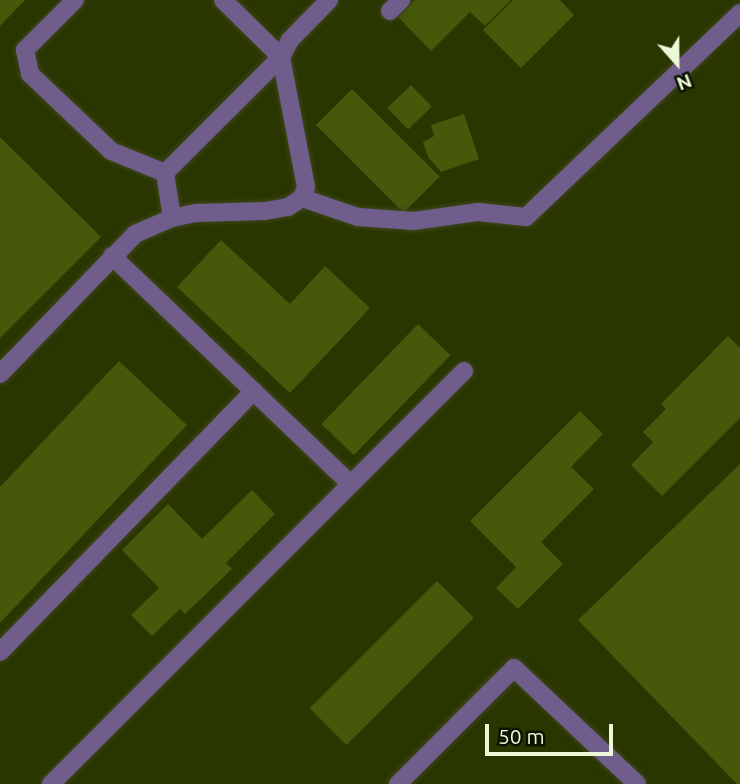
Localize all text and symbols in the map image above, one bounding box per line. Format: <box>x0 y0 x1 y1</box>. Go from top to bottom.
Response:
north arrow <box>642 28 712 98</box>
text: N <box>674 70 695 95</box>
scale bar <box>488 710 616 754</box>
text: 50 m <box>498 724 545 748</box>

